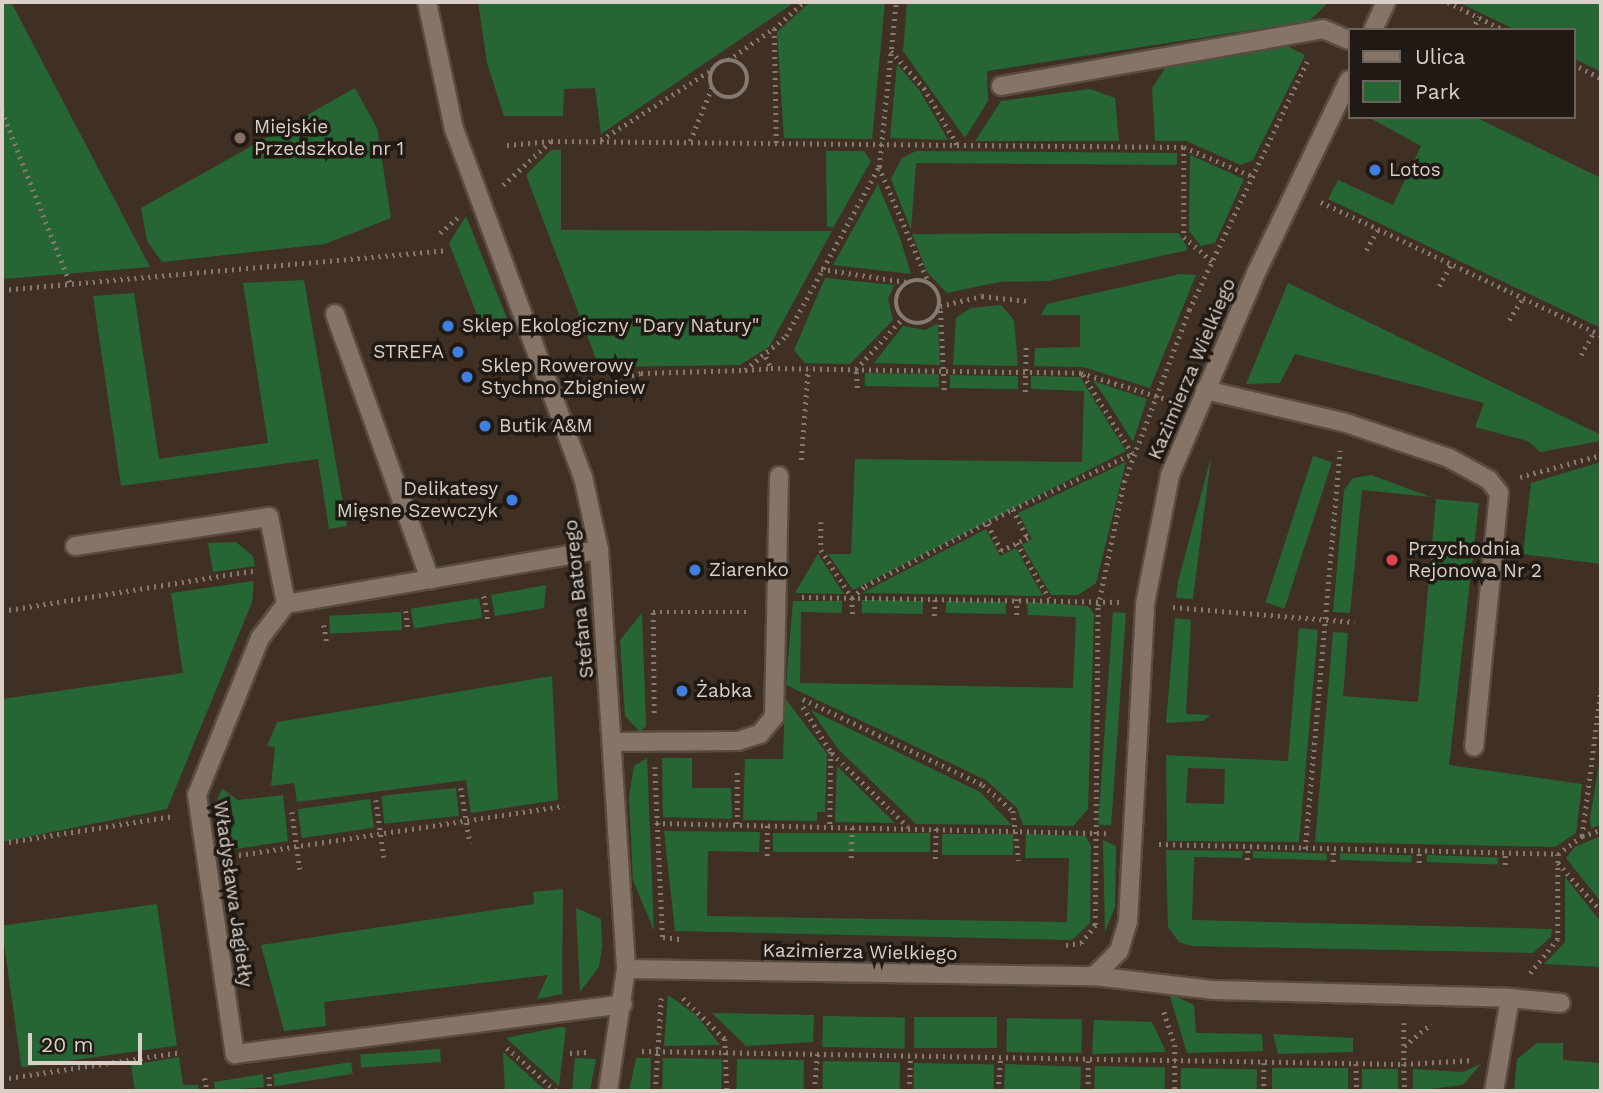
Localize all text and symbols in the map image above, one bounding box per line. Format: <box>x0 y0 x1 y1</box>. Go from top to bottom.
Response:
legend <box>1348 28 1575 119</box>
text: Ulica <box>1415 44 1465 69</box>
text: Park <box>1415 79 1460 104</box>
place label: Miejskie Przedszkole nr 1 <box>254 116 405 160</box>
marker: Miejskie Przedszkole nr 1 <box>232 130 248 146</box>
place label: Lotos <box>1389 159 1441 181</box>
marker: Lotos <box>1367 162 1383 178</box>
street label: Kazimierza Wielkiego <box>1143 274 1241 464</box>
place label: Sklep Ekologiczny "Dary Natury" <box>462 315 760 337</box>
marker: Sklep Ekologiczny "Dary Natury" <box>440 318 456 334</box>
place label: STREFA <box>373 341 444 363</box>
marker: STREFA <box>450 344 466 360</box>
place label: Sklep Rowerowy Stychno Zbigniew <box>481 355 645 399</box>
marker: Sklep Rowerowy Stychno Zbigniew <box>459 369 475 385</box>
place label: Butik A&M <box>499 415 594 437</box>
marker: Butik A&M <box>477 418 493 434</box>
place label: Delikatesy Mięsne Szewczyk <box>337 478 498 522</box>
marker: Delikatesy Mięsne Szewczyk <box>504 492 520 508</box>
street label: Stefana Batorego <box>559 518 599 680</box>
place label: Przychodnia Rejonowa Nr 2 <box>1408 538 1543 582</box>
marker: Przychodnia Rejonowa Nr 2 <box>1382 550 1402 570</box>
place label: Ziarenko <box>709 559 789 581</box>
marker: Ziarenko <box>687 562 703 578</box>
place label: Żabka <box>696 680 752 702</box>
marker: Żabka <box>674 683 690 699</box>
street label: Władysława Jagiełły <box>209 799 257 989</box>
street label: Kazimierza Wielkiego <box>762 939 958 965</box>
scale bar <box>32 1020 145 1064</box>
text: 20 m <box>41 1032 93 1057</box>

